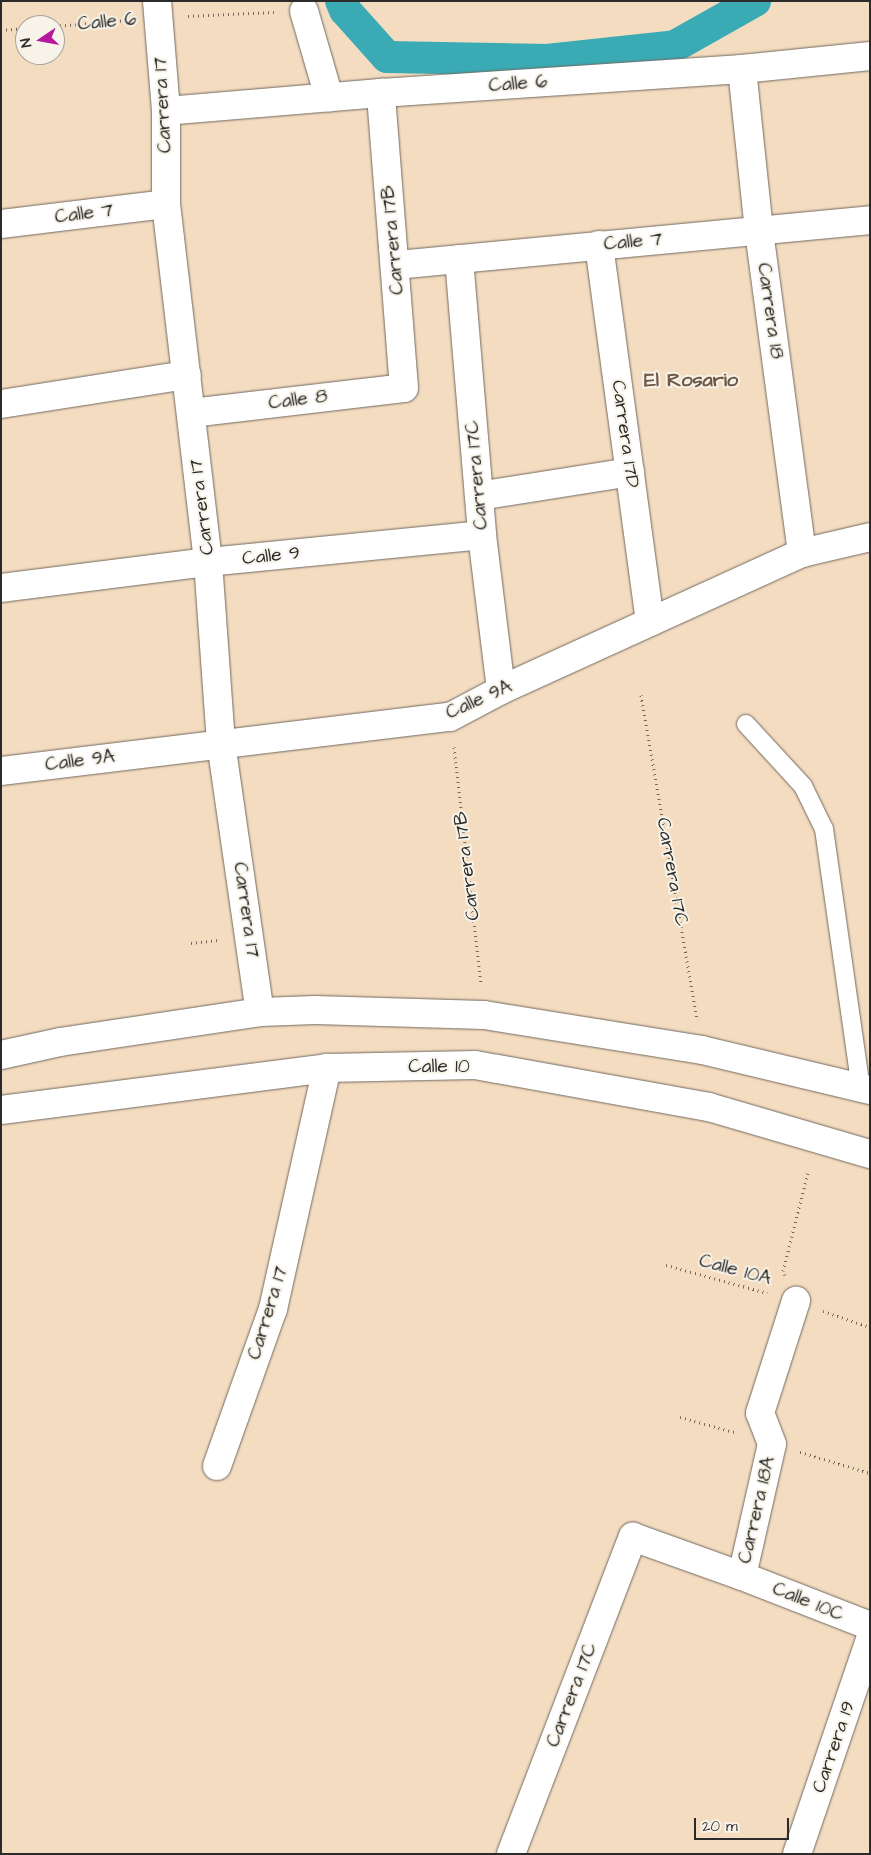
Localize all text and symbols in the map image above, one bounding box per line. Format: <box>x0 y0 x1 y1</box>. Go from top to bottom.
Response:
street label: Calle 6 <box>77 8 137 36</box>
north arrow <box>15 15 65 65</box>
text: N <box>16 37 37 49</box>
street label: Carrera 17 <box>149 56 177 154</box>
street label: Calle 6 <box>488 71 548 97</box>
street label: Carrera 17B <box>377 184 409 296</box>
street label: Calle 7 <box>53 199 115 229</box>
street label: Calle 7 <box>603 228 663 256</box>
street label: Carrera 18 <box>752 261 788 361</box>
district label: El Rosario <box>644 368 738 392</box>
street label: Carrera 17D <box>606 379 644 489</box>
street label: Calle 8 <box>267 385 329 415</box>
street label: Carrera 17C <box>461 419 493 531</box>
street label: Carrera 17 <box>185 458 219 556</box>
street label: Calle 9 <box>241 542 301 570</box>
street label: Calle 9A <box>442 675 516 725</box>
street label: Calle 9A <box>44 745 116 777</box>
street label: Carrera 17B <box>449 810 485 922</box>
street label: Carrera 17C <box>651 816 693 928</box>
street label: Carrera 17 <box>228 861 264 959</box>
street label: Calle 10 <box>408 1056 470 1078</box>
street label: Calle 10A <box>697 1249 773 1291</box>
street label: Carrera 17 <box>243 1264 293 1362</box>
street label: Carrera 18A <box>734 1454 780 1566</box>
street label: Calle 10C <box>769 1577 847 1627</box>
street label: Carrera 17C <box>542 1640 602 1750</box>
street label: Carrera 19 <box>808 1698 860 1796</box>
scale bar <box>696 1808 791 1840</box>
text: 20 m <box>702 1816 738 1837</box>

